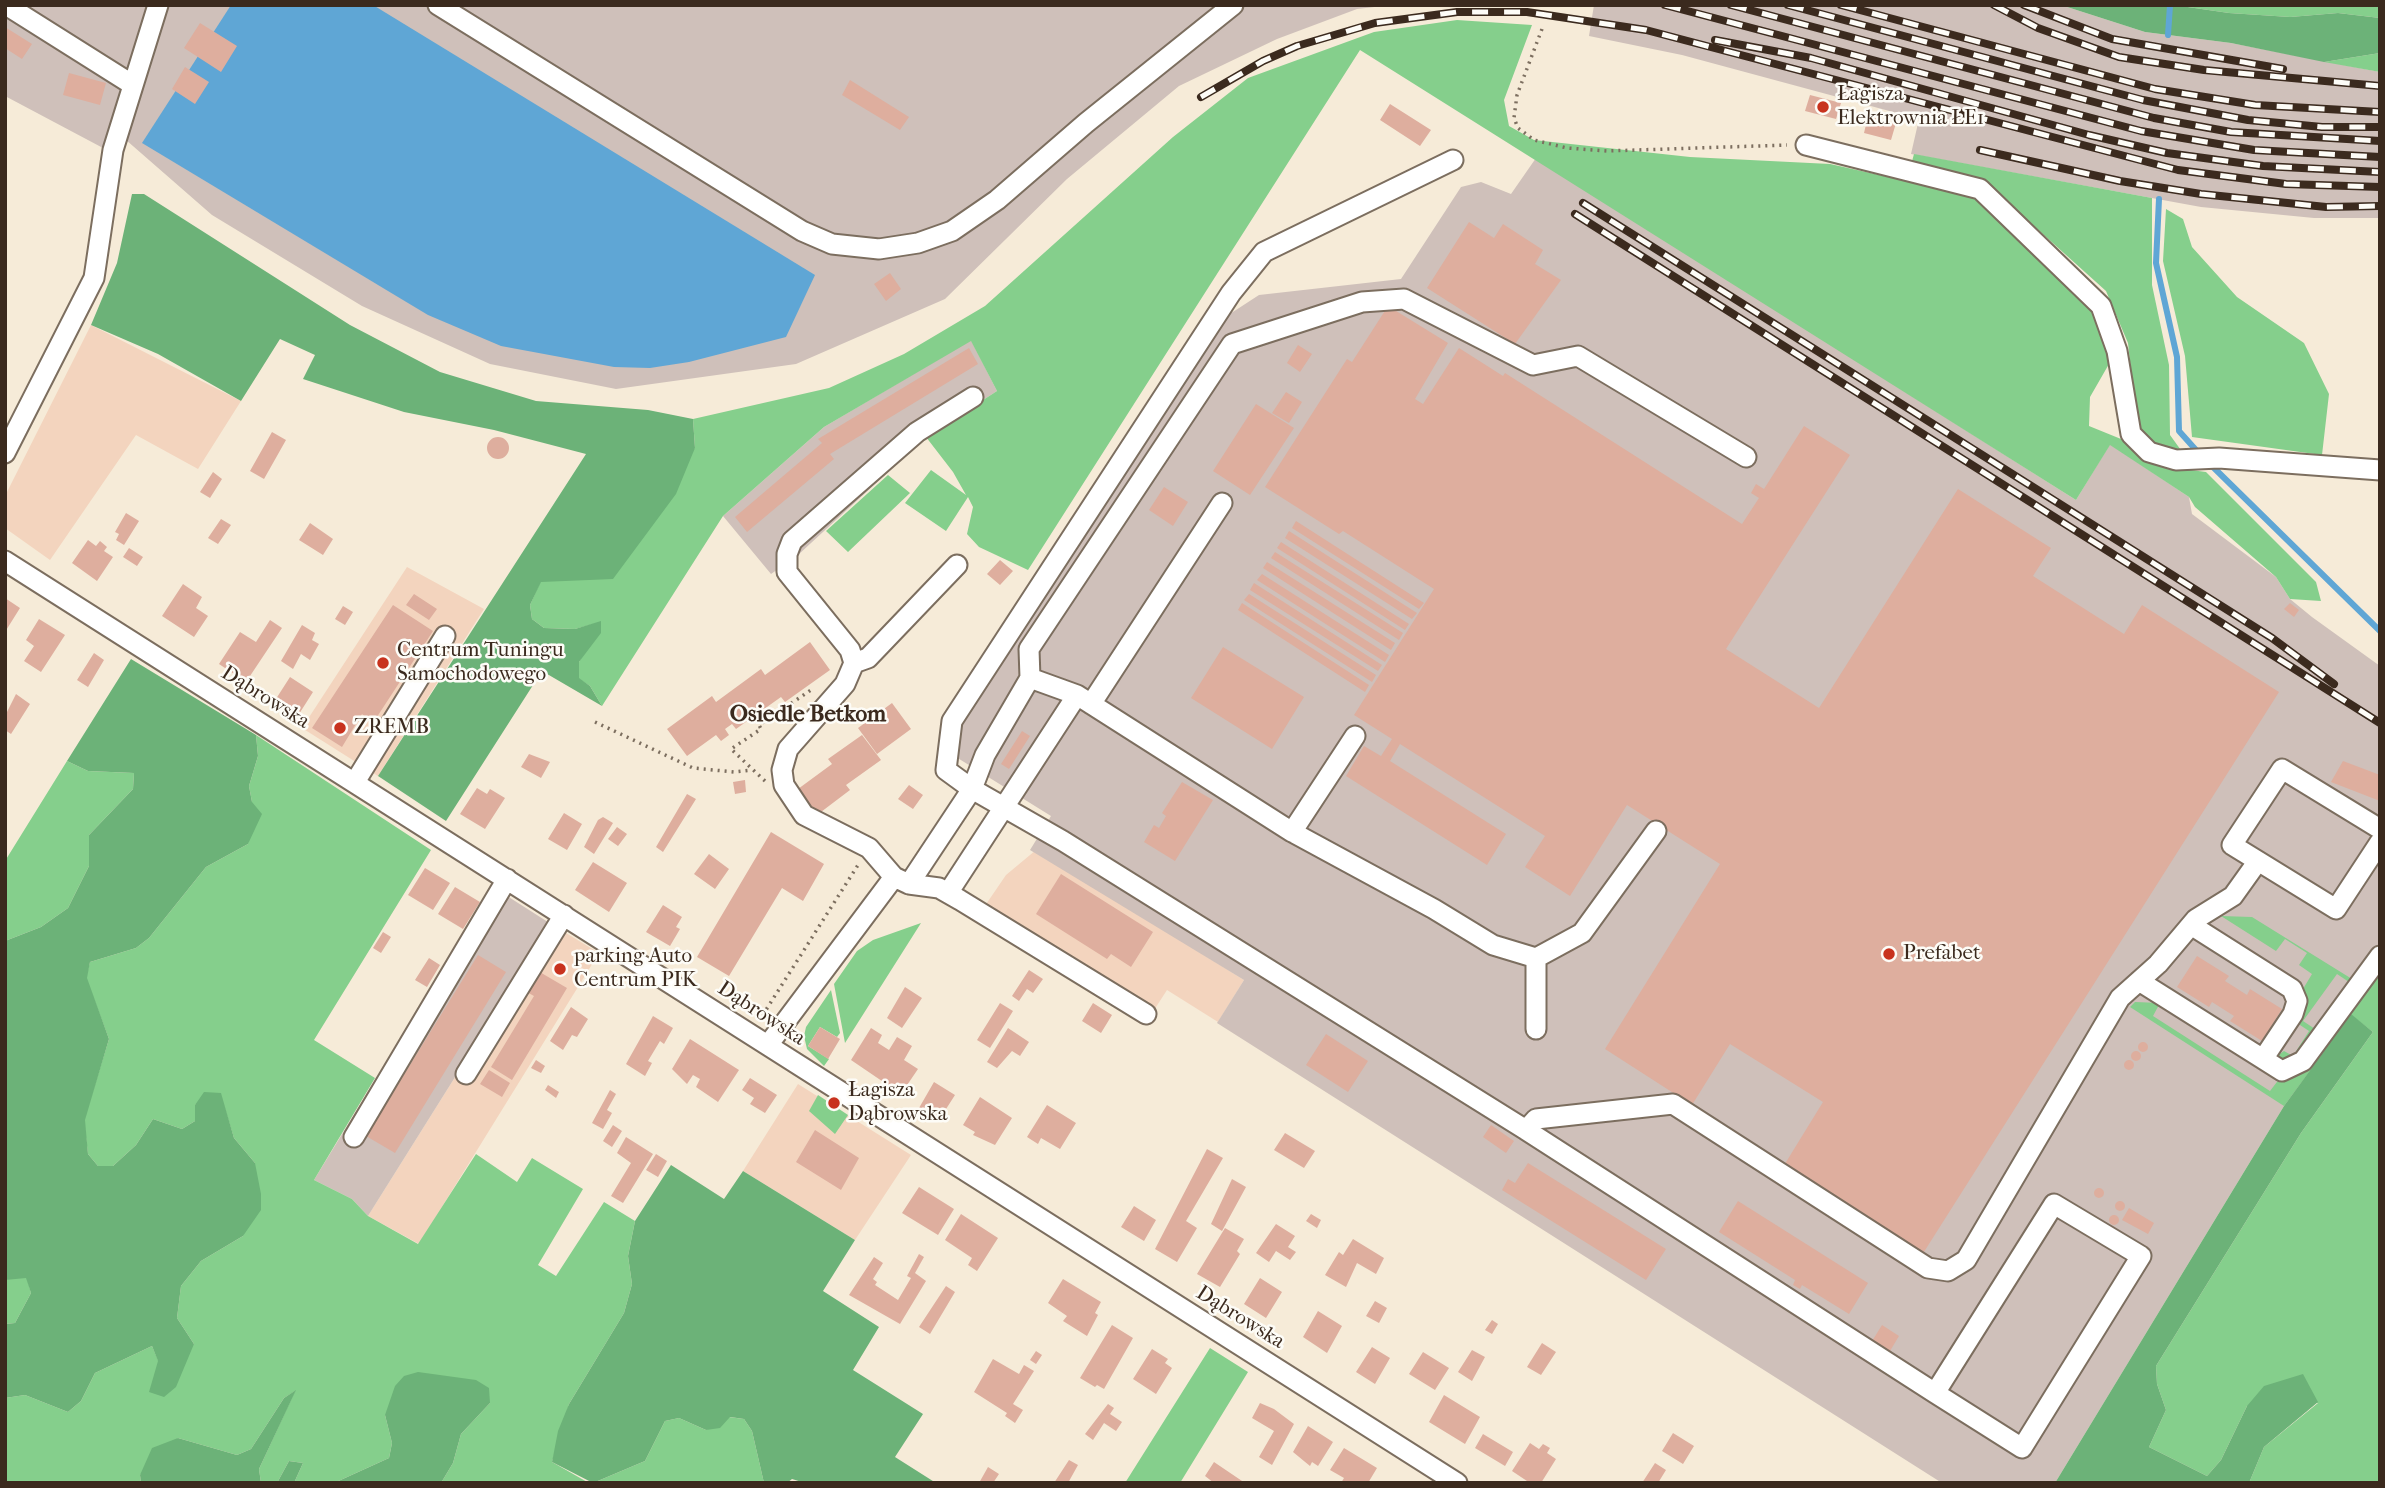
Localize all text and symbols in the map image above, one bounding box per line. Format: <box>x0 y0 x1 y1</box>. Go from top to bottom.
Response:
place label: Łagisza Elektrownia ŁE1 <box>1837 82 1984 132</box>
marker: Łagisza Elektrownia ŁE1 <box>1815 99 1831 115</box>
place label: Centrum Tuningu Samochodowego <box>397 638 564 688</box>
marker: Centrum Tuningu Samochodowego <box>375 655 391 671</box>
street label: Dąbrowska <box>216 661 314 735</box>
district label: Osiedle Betkom <box>730 701 886 729</box>
place label: ZREMB <box>354 715 429 741</box>
marker: ZREMB <box>332 720 348 736</box>
place label: Prefabet <box>1903 941 1980 967</box>
place label: parking Auto Centrum PIK <box>574 944 697 994</box>
marker: Prefabet <box>1881 946 1897 962</box>
marker: parking Auto Centrum PIK <box>552 961 568 977</box>
street label: Dąbrowska <box>712 976 810 1052</box>
place label: Łagisza Dąbrowska <box>848 1078 947 1128</box>
marker: Łagisza Dąbrowska <box>826 1095 842 1111</box>
street label: Dąbrowska <box>1191 1281 1289 1355</box>

